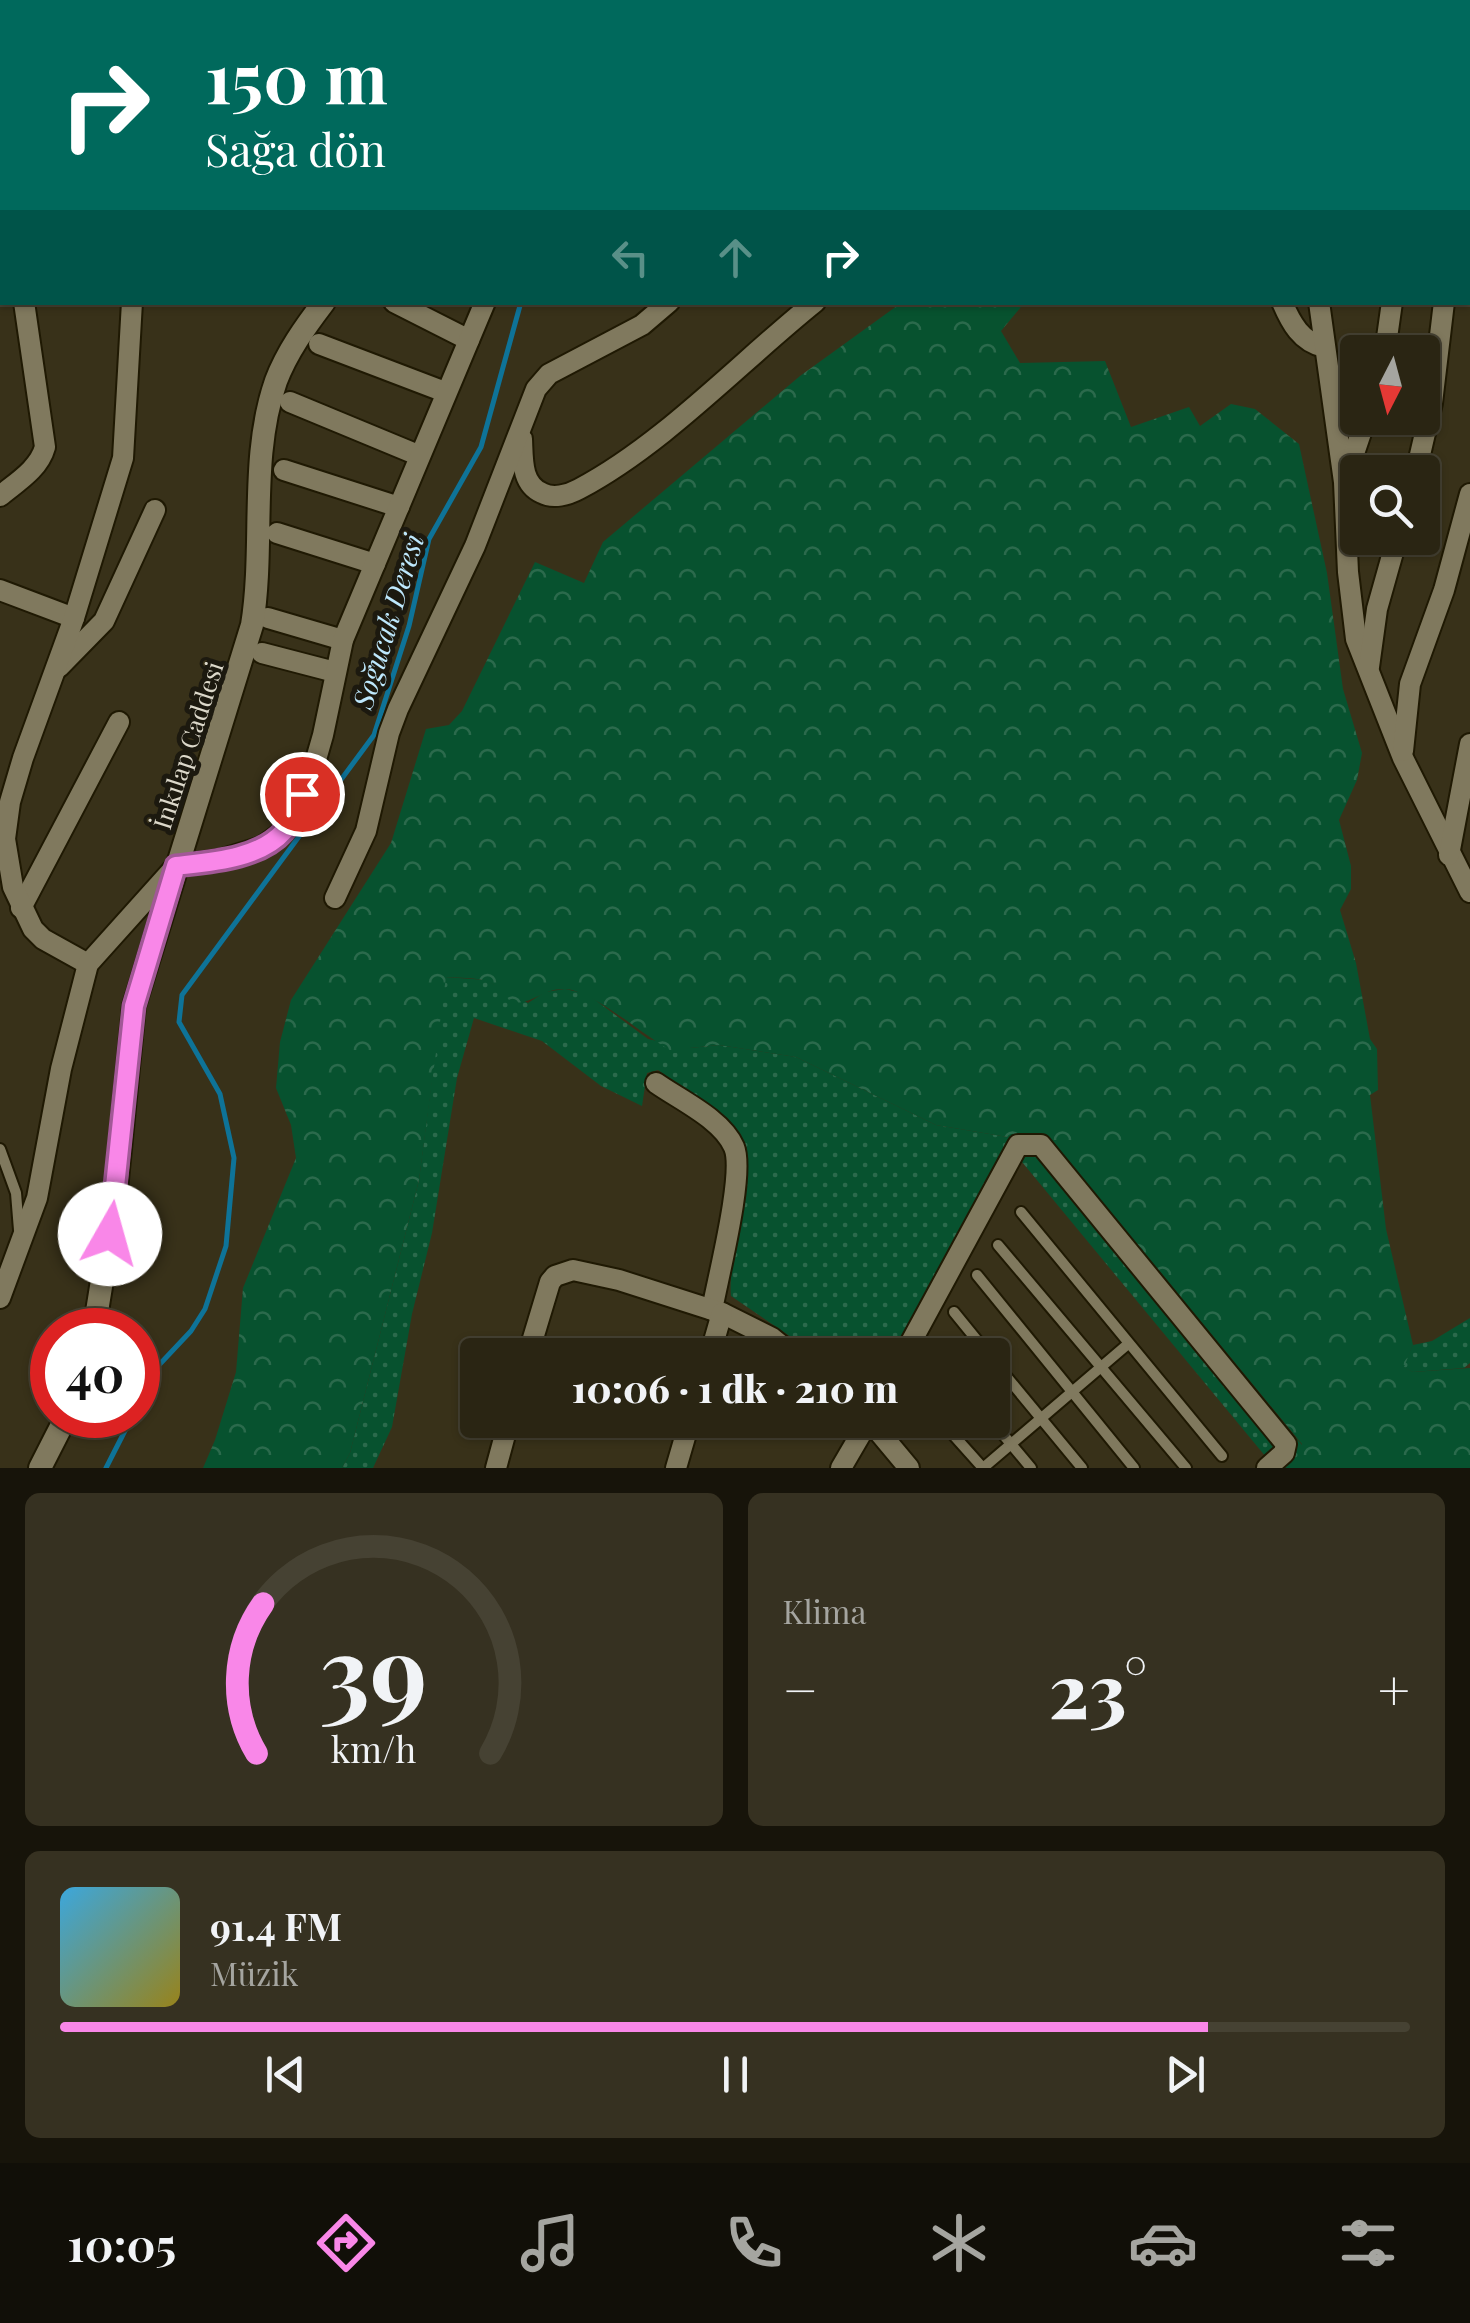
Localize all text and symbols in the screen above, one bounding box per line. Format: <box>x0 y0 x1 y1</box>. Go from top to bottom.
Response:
text: 150 m <box>205 28 388 122</box>
icon: right <box>40 40 170 170</box>
text: Sağa dön <box>205 118 386 178</box>
icon: left <box>603 230 658 285</box>
icon: ahead <box>708 230 763 285</box>
icon: right <box>813 230 868 285</box>
north arrow <box>1340 335 1440 435</box>
map controls <box>1340 335 1440 555</box>
button: search <box>1340 455 1440 555</box>
water label: Soğucak Deresi <box>343 529 431 714</box>
street label: İnkılap Caddesi <box>144 657 230 833</box>
pin <box>260 752 345 837</box>
icon: arrive <box>275 767 330 822</box>
position arrow <box>58 1182 162 1286</box>
speed limit sign: 40 <box>30 1308 160 1438</box>
text: 10:06 · 1 dk · 210 m <box>572 1362 898 1413</box>
text: Klima <box>783 1589 866 1632</box>
text: 39 <box>320 1598 428 1737</box>
text: 23° <box>1049 1638 1147 1738</box>
text: − <box>783 1651 818 1725</box>
text: + <box>1378 1651 1410 1725</box>
text: km/h <box>331 1724 417 1772</box>
text: 91.4 FM <box>210 1900 342 1951</box>
text: Müzik <box>210 1951 298 1994</box>
icon: previous <box>258 2047 313 2102</box>
icon: pause <box>708 2047 763 2102</box>
icon: next <box>1158 2047 1213 2102</box>
icon: directions <box>311 2208 381 2278</box>
icon: music <box>515 2208 585 2278</box>
icon: phone <box>719 2208 789 2278</box>
icon: climate <box>924 2208 994 2278</box>
icon: car <box>1128 2208 1198 2278</box>
icon: filters <box>1333 2208 1403 2278</box>
text: 10:05 <box>67 2213 176 2273</box>

